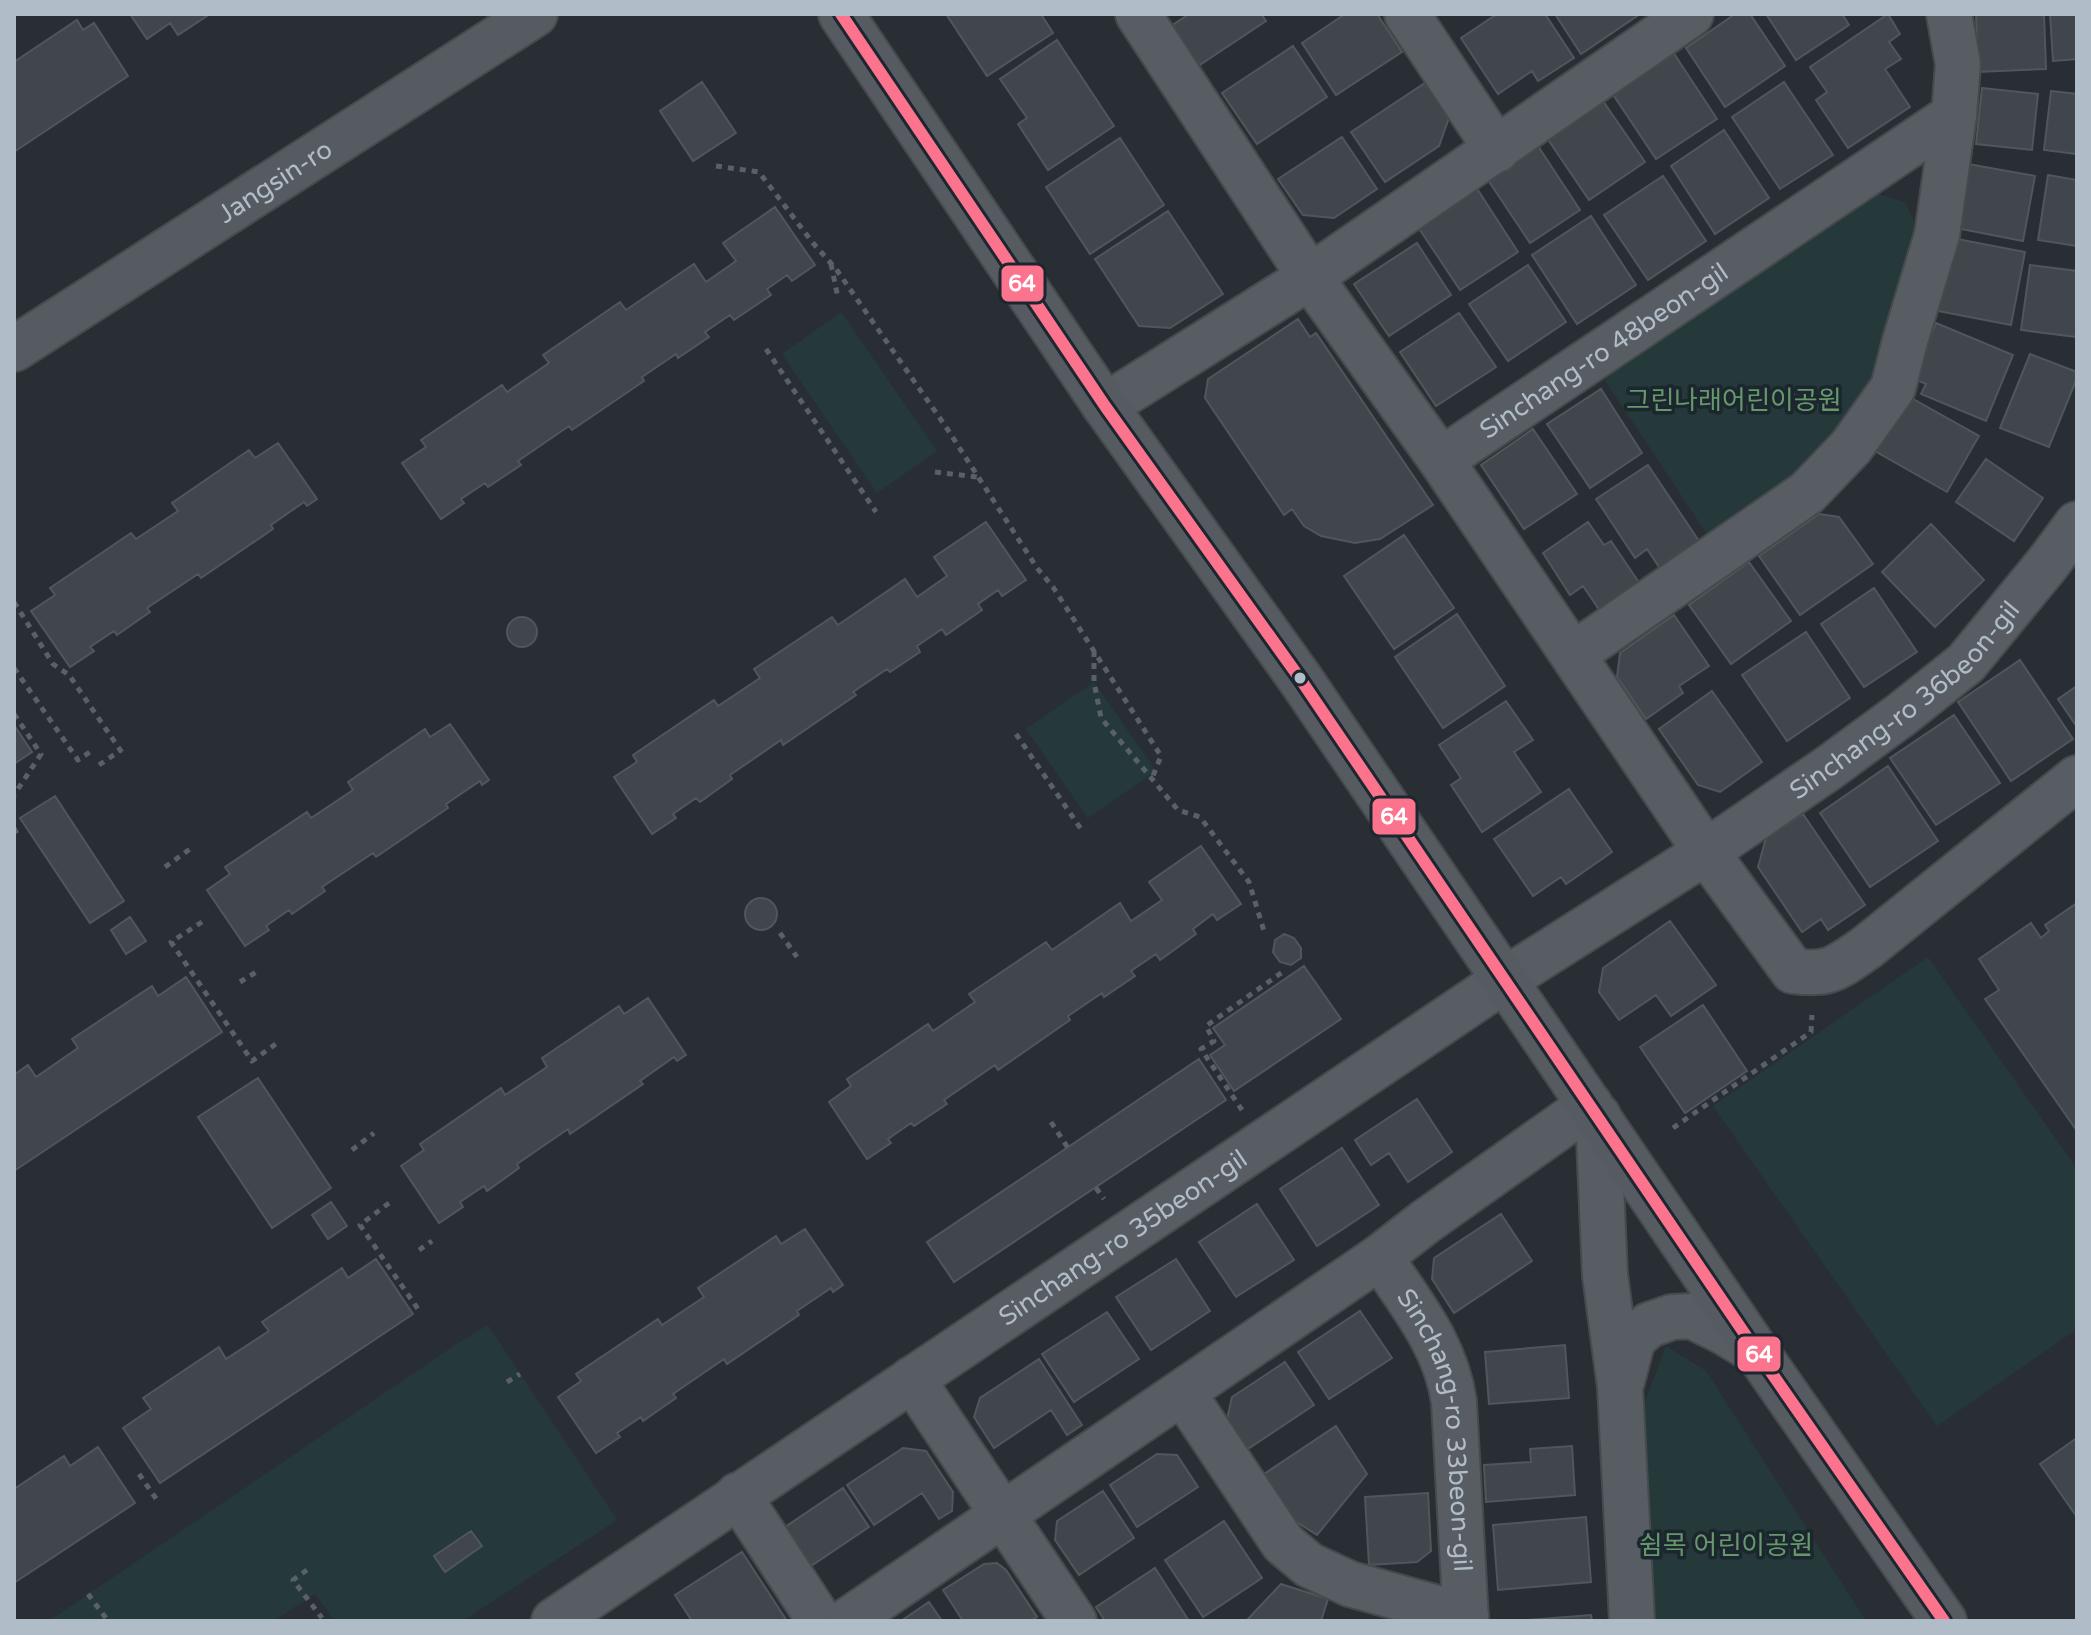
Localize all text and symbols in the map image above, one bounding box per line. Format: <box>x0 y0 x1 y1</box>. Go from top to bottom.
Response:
street label: Jangsin-ro <box>212 133 338 229</box>
street label: Sinchang-ro 48beon-gil <box>1473 256 1734 445</box>
line badge: 64 <box>1000 264 1045 303</box>
text: 64 <box>1008 271 1036 297</box>
park label: 그린나래어린이공원 <box>1626 385 1842 416</box>
street label: Sinchang-ro 36beon-gil <box>1783 595 2026 806</box>
unlabelled marker <box>1292 670 1308 686</box>
line badge: 64 <box>1371 797 1417 836</box>
text: 64 <box>1380 804 1408 830</box>
street label: Sinchang-ro 35beon-gil <box>993 1143 1253 1332</box>
street label: Sinchang-ro 33beon-gil <box>1391 1283 1479 1573</box>
line badge: 64 <box>1736 1335 1782 1373</box>
text: 64 <box>1745 1342 1773 1368</box>
park label: 쉼목 어린이공원 <box>1639 1530 1813 1561</box>

